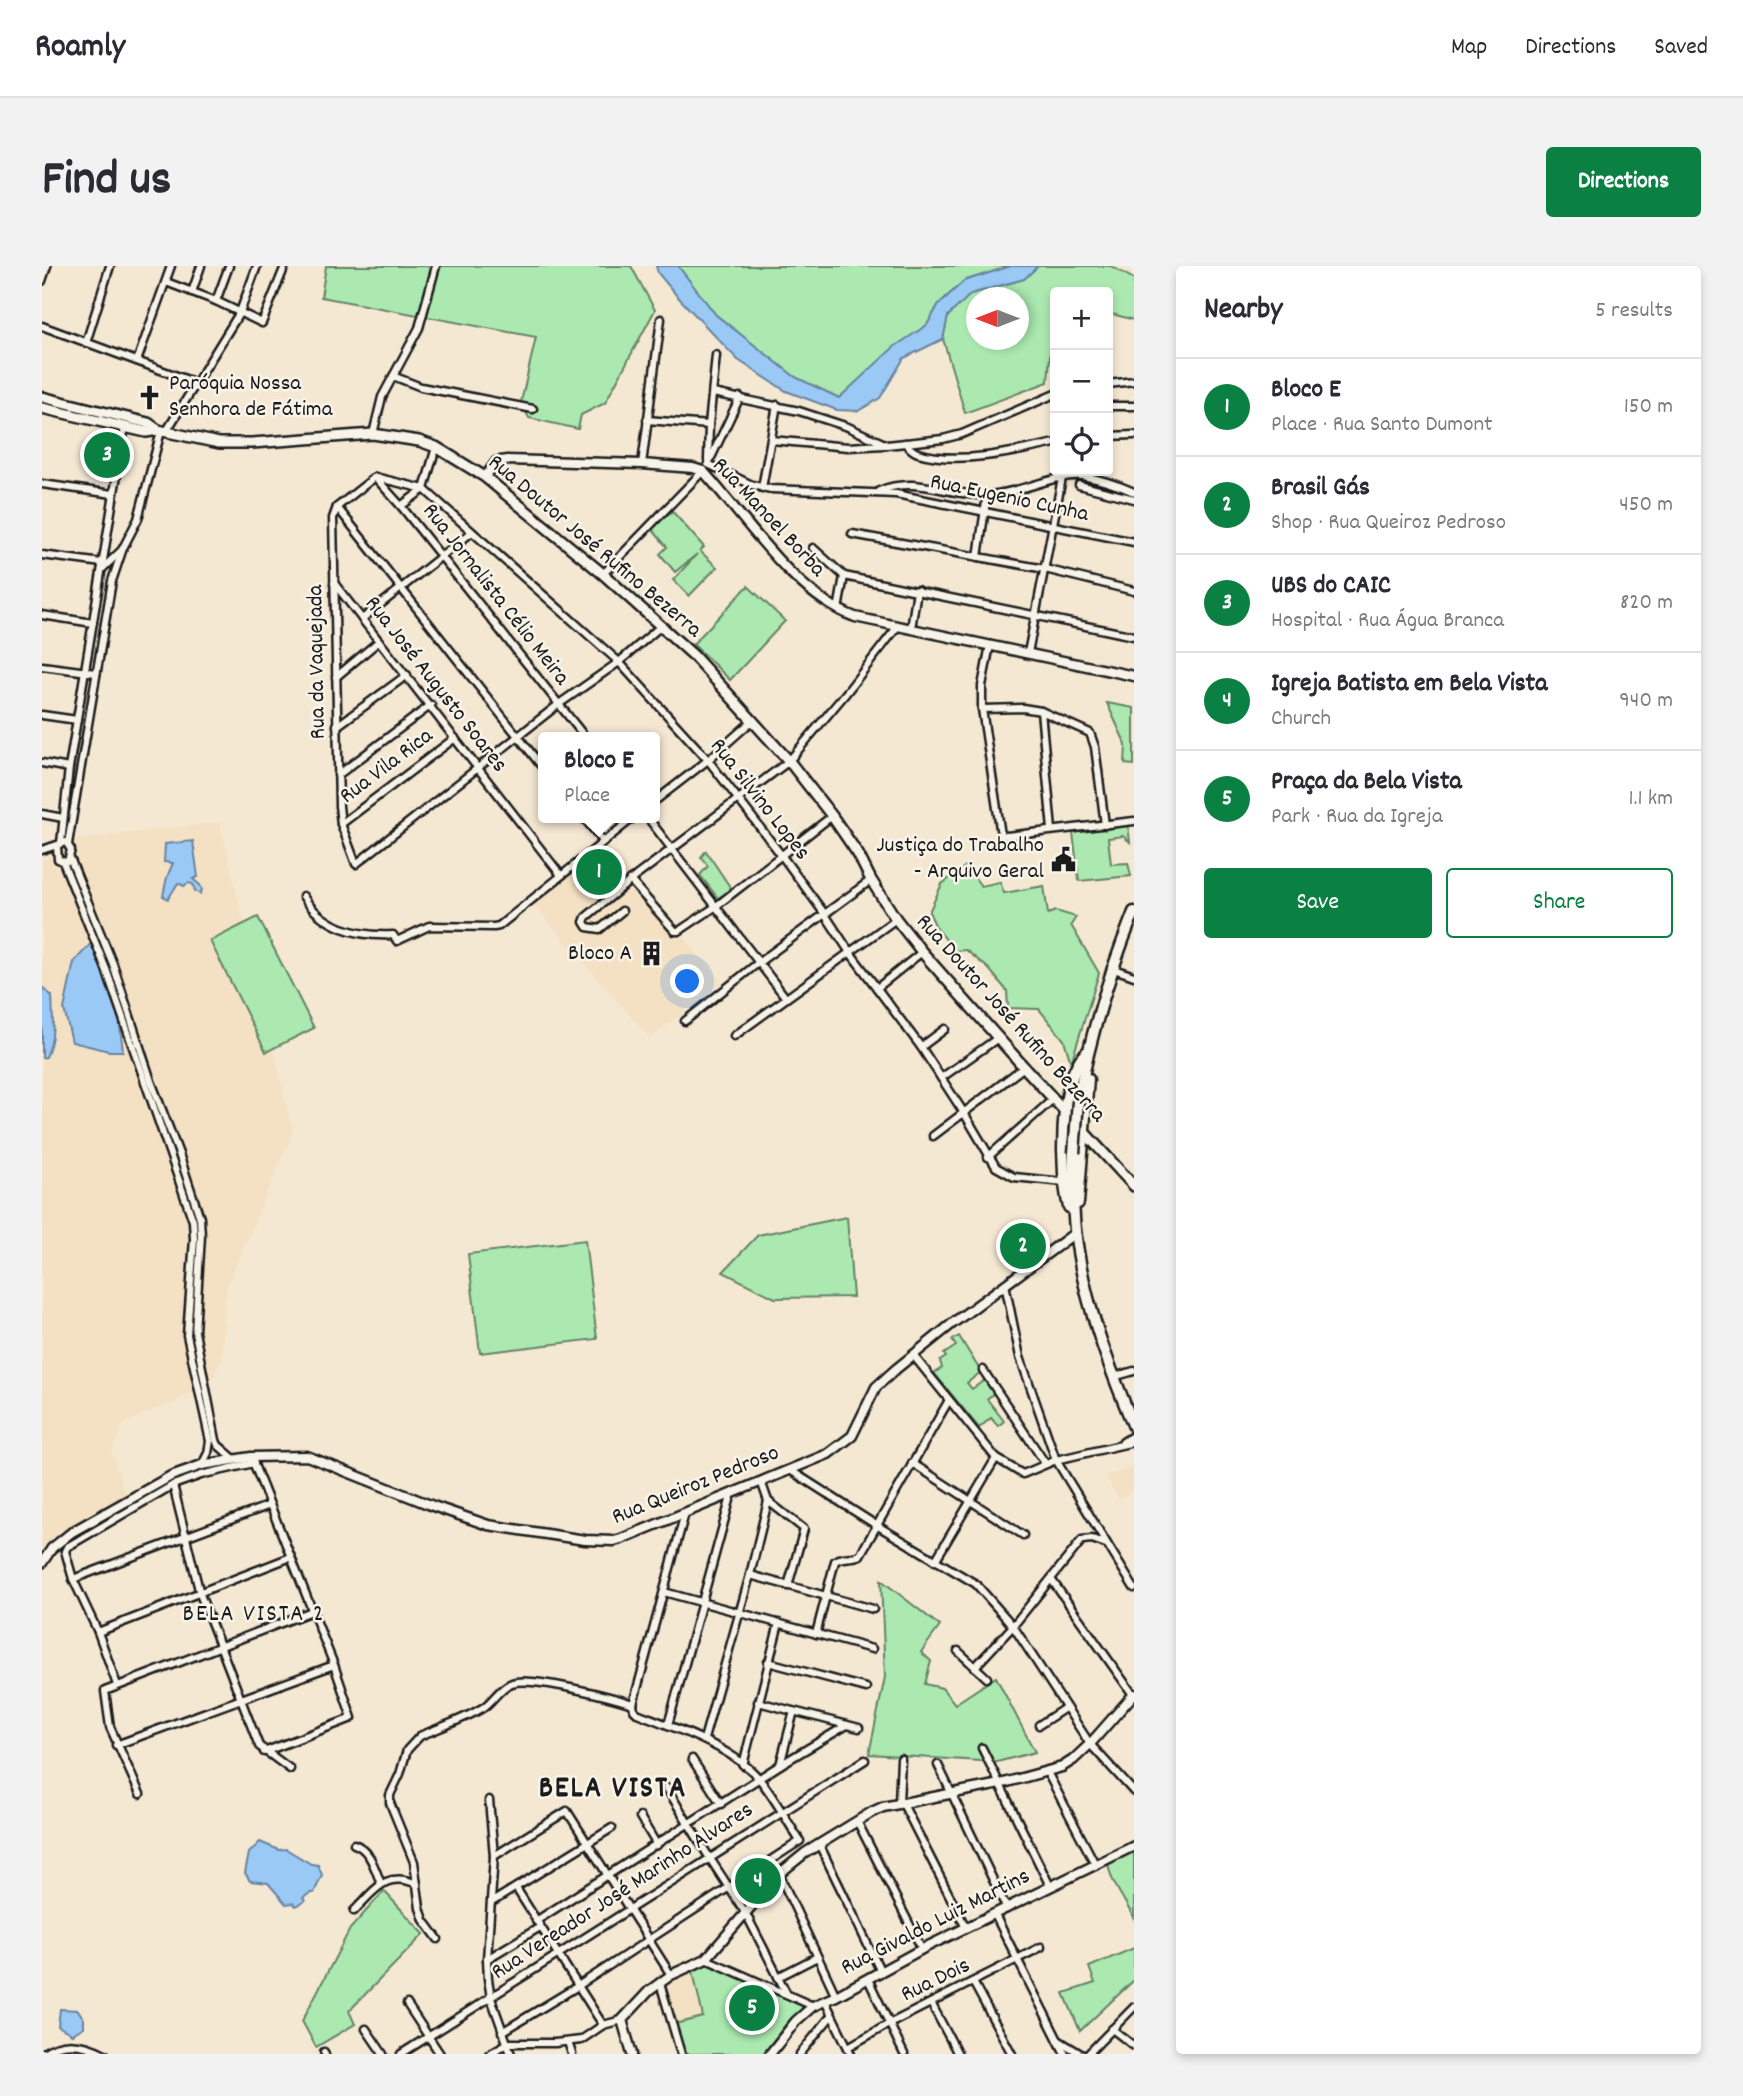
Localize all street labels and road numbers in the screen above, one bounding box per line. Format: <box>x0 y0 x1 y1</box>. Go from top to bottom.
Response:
street label: Rua Doutor José Rufino Bezerra <box>480 447 709 647</box>
street label: Rua Manoel Borba <box>704 451 833 586</box>
street label: Rua Eugenio Cunha <box>927 466 1092 532</box>
street label: Rua Jornalista Célio Meira <box>413 497 577 694</box>
street label: Rua da Vaquejada <box>300 583 336 740</box>
street label: Rua José Augusto Soares <box>355 590 515 780</box>
street label: Rua Vila Rica <box>333 720 442 813</box>
street label: Rua Silvino Lopes <box>701 732 817 868</box>
street label: Rua Doutor José Rufino Bezerra <box>907 907 1114 1132</box>
street label: Rua Queiroz Pedroso <box>607 1437 785 1535</box>
street label: Rua Vereador José Marinho Alvares <box>485 1795 761 1989</box>
street label: Rua Givaldo Luiz Martins <box>836 1861 1036 1985</box>
street label: Rua Dois <box>896 1950 976 2012</box>

